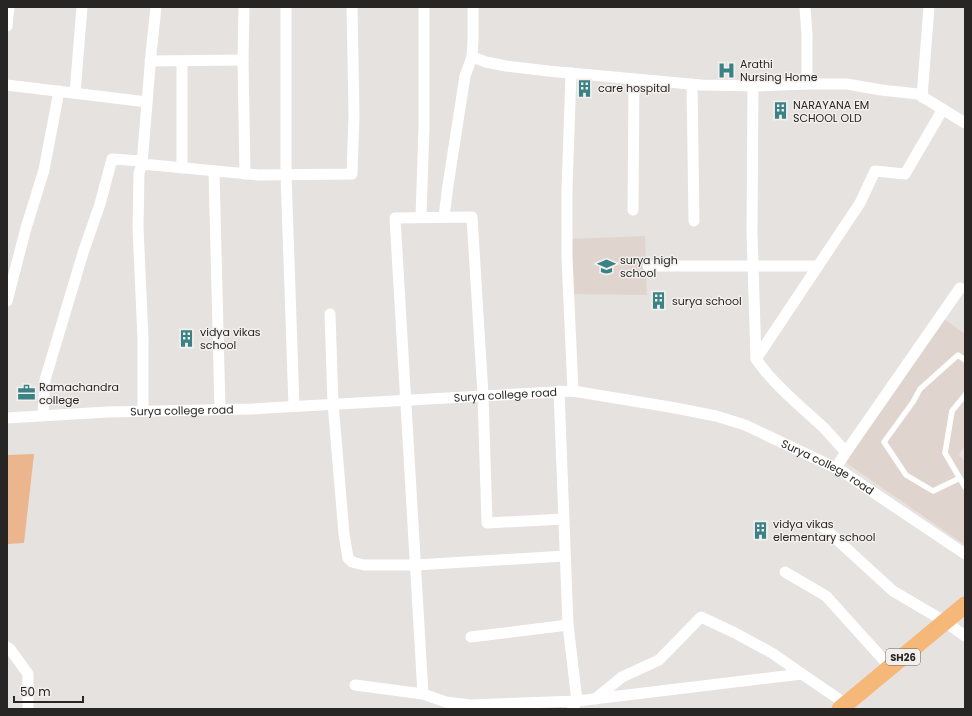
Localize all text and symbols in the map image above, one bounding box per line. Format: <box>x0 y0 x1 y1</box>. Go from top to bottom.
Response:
place label: Arathi Nursing Home <box>740 56 818 85</box>
hospital icon: Arathi Nursing Home <box>717 60 737 80</box>
building icon: care hospital <box>575 78 595 98</box>
place label: care hospital <box>598 80 670 96</box>
place label: NARAYANA EM SCHOOL OLD <box>793 97 869 126</box>
building icon: NARAYANA EM SCHOOL OLD <box>770 101 790 121</box>
place label: surya high school <box>620 252 678 281</box>
school or university icon: surya high school <box>597 256 617 276</box>
building icon: surya school <box>649 291 669 311</box>
place label: surya school <box>672 293 742 309</box>
place label: vidya vikas school <box>200 324 261 353</box>
building icon: vidya vikas school <box>177 328 197 348</box>
place label: Ramachandra college <box>39 379 119 408</box>
office icon: Ramachandra college <box>16 383 36 403</box>
street label: Surya college road <box>453 384 557 406</box>
street label: Surya college road <box>130 401 234 420</box>
street label: Surya college road <box>779 435 877 499</box>
place label: vidya vikas elementary school <box>773 516 875 545</box>
building icon: vidya vikas elementary school <box>750 520 770 540</box>
road number: SH26 <box>886 649 920 665</box>
scale bar <box>14 678 83 704</box>
text: 50 m <box>20 683 51 700</box>

